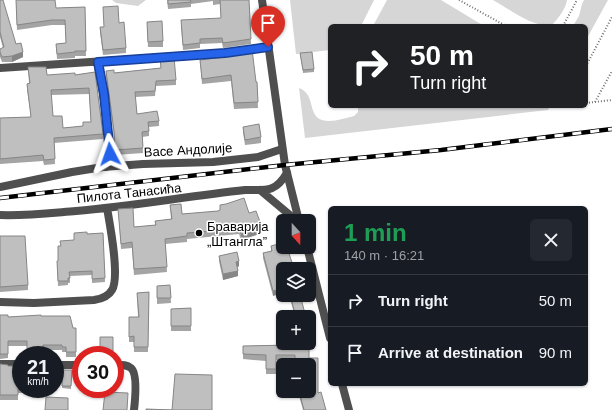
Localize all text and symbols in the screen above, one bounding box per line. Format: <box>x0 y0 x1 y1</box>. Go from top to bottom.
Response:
pin <box>251 6 285 47</box>
icon: arrive <box>257 12 279 34</box>
icon: right <box>344 40 396 92</box>
text: 50 m <box>410 40 474 71</box>
text: Turn right <box>410 73 486 93</box>
position arrow <box>89 133 131 175</box>
street label: Васе Андолије <box>143 140 233 160</box>
street label: Пилота Танасића <box>76 180 183 206</box>
north arrow <box>276 214 316 254</box>
map controls <box>276 214 316 398</box>
place label: Браварија „Штангла” <box>207 219 269 249</box>
text: 1 min <box>344 219 407 246</box>
button: close <box>530 219 572 261</box>
marker: Браварија „Штангла” <box>194 228 204 238</box>
text: 140 m · 16:21 <box>344 248 424 263</box>
button: layers <box>276 262 316 302</box>
icon: right <box>344 290 366 312</box>
text: Turn right <box>378 292 448 309</box>
text: 50 m <box>539 292 572 309</box>
button: + <box>276 310 316 350</box>
icon: arrive <box>344 342 366 364</box>
text: Arrive at destination <box>378 344 523 361</box>
text: 90 m <box>539 344 572 361</box>
speed limit sign: 30 <box>72 346 124 398</box>
text: 21 <box>27 356 49 378</box>
button: − <box>276 358 316 398</box>
text: km/h <box>27 376 49 387</box>

